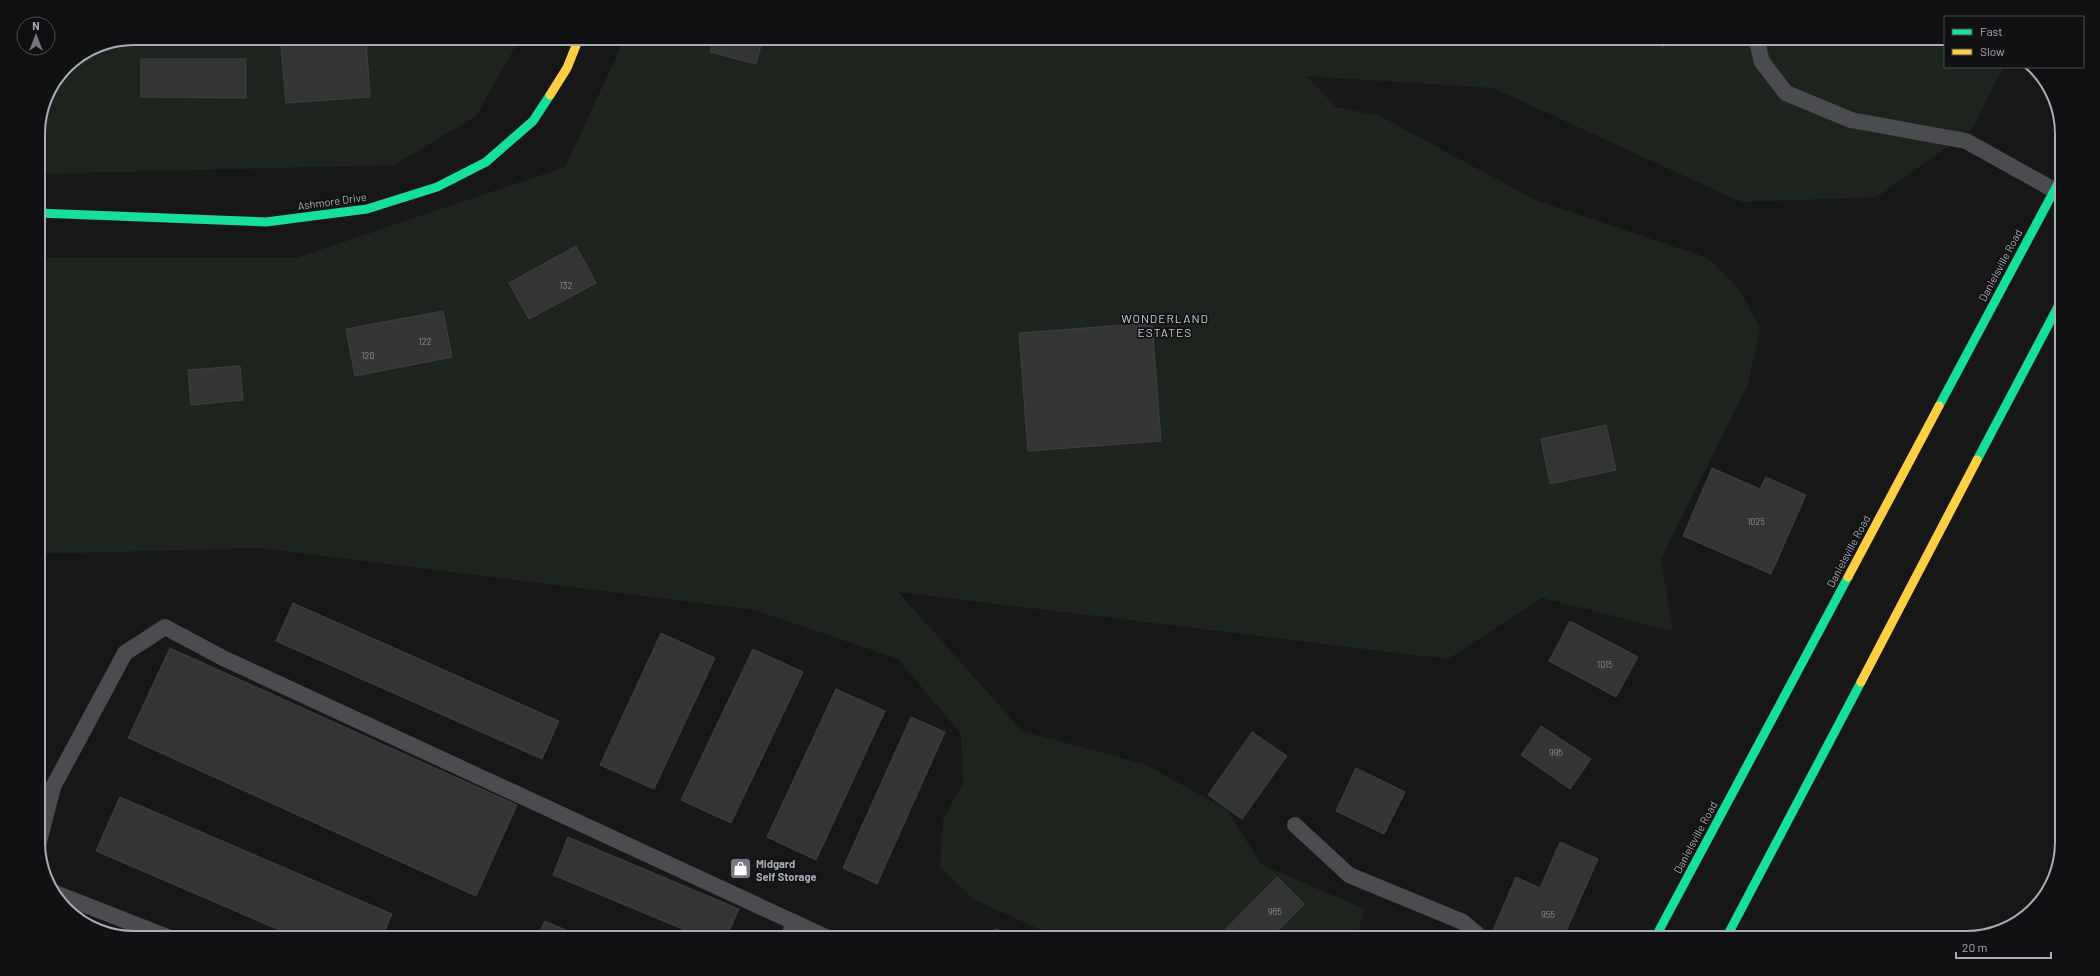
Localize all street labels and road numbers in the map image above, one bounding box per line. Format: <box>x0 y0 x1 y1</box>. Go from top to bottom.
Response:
street label: Ashmore Drive <box>297 190 367 212</box>
street label: Danielsville Road <box>1976 227 2024 303</box>
street label: Danielsville Road <box>1824 513 1872 589</box>
street label: Danielsville Road <box>1671 799 1719 875</box>

